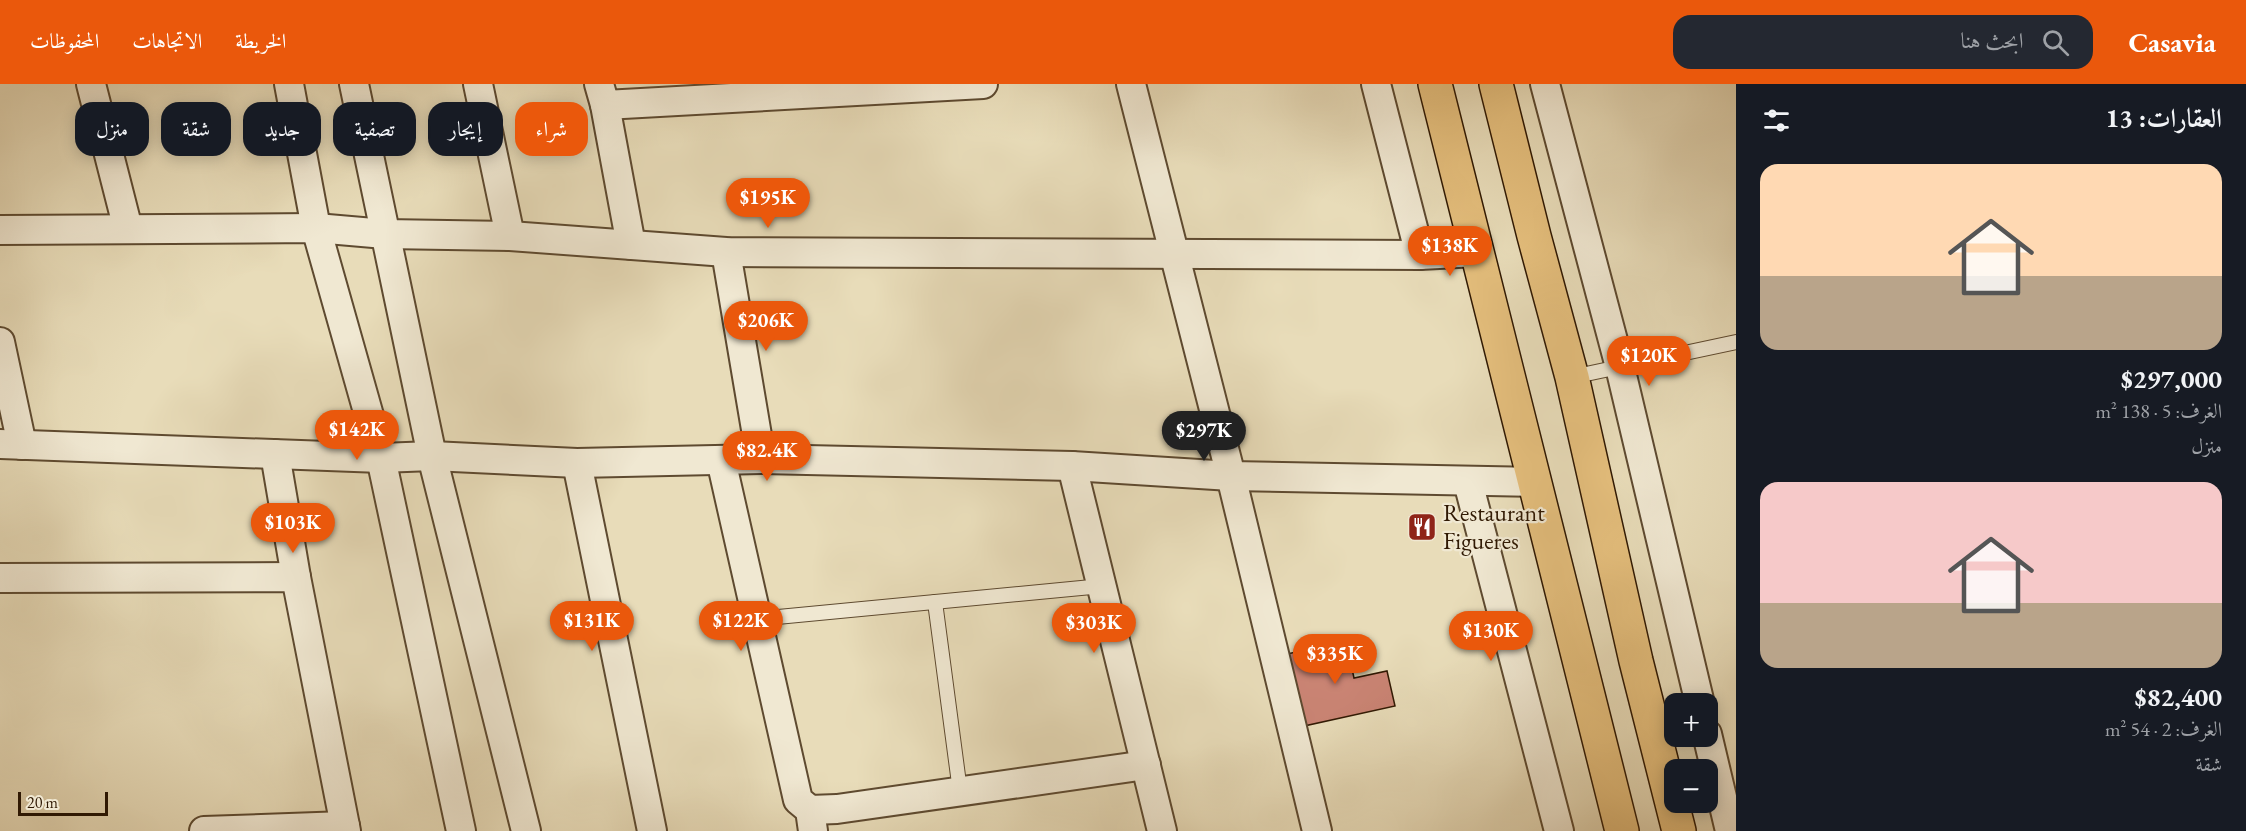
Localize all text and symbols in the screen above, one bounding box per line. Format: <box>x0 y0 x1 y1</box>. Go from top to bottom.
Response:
search box <box>1673 15 2093 69</box>
text: Casavia <box>2129 24 2216 60</box>
text: ابحث هنا <box>1960 26 2024 55</box>
icon: search <box>2039 26 2072 59</box>
text: المحفوظات <box>30 27 99 54</box>
text: الاتجاهات <box>132 27 202 54</box>
text: الخريطة <box>235 27 286 54</box>
text: العقارات: 13 <box>2105 101 2222 135</box>
chip: منزل <box>75 102 149 156</box>
chip: شقة <box>161 102 231 156</box>
chip: جديد <box>243 102 321 156</box>
chip: تصفية <box>333 102 416 156</box>
chip: إيجار <box>428 102 503 156</box>
chip: شراء <box>515 102 588 156</box>
icon: filters <box>1760 104 1793 137</box>
pin: $195K <box>726 178 810 229</box>
text: $195K <box>740 184 796 210</box>
icon: home <box>1937 203 2045 311</box>
pin: $138K <box>1408 226 1492 277</box>
text: $138K <box>1422 232 1478 258</box>
pin: $206K <box>724 301 808 352</box>
text: $206K <box>738 307 794 333</box>
pin: $120K <box>1607 336 1691 387</box>
text: $120K <box>1621 342 1677 368</box>
text: $297,000 <box>2121 362 2222 396</box>
text: الغرف: 5 · 138 m² <box>2095 398 2222 424</box>
pin: $142K <box>315 410 399 461</box>
pin: $297K <box>1162 411 1246 462</box>
text: $142K <box>329 416 385 442</box>
text: $297K <box>1176 417 1232 443</box>
pin: $82.4K <box>718 431 816 482</box>
text: منزل <box>2191 433 2222 459</box>
text: $82.4K <box>736 437 798 463</box>
place label: Restaurant Figueres <box>1443 497 1545 556</box>
pin: $103K <box>251 503 335 554</box>
text: $103K <box>265 509 321 535</box>
restaurant icon: Restaurant Figueres <box>1406 511 1438 543</box>
icon: home <box>1937 521 2045 629</box>
pin: $131K <box>550 601 634 652</box>
pin: $122K <box>699 601 783 652</box>
pin: $303K <box>1052 603 1136 654</box>
text: $131K <box>564 607 620 633</box>
text: $122K <box>713 607 769 633</box>
text: $303K <box>1066 609 1122 635</box>
pin: $130K <box>1449 611 1533 662</box>
text: $130K <box>1463 617 1519 643</box>
pin: $335K <box>1293 634 1377 685</box>
text: $335K <box>1307 640 1363 666</box>
text: $82,400 <box>2135 680 2222 714</box>
map controls <box>1664 693 1718 813</box>
button: + <box>1664 693 1718 747</box>
text: الغرف: 2 · 54 m² <box>2105 716 2222 742</box>
text: شقة <box>2196 751 2222 777</box>
button: − <box>1664 759 1718 813</box>
scale bar <box>18 789 108 816</box>
text: 20 m <box>27 792 58 813</box>

